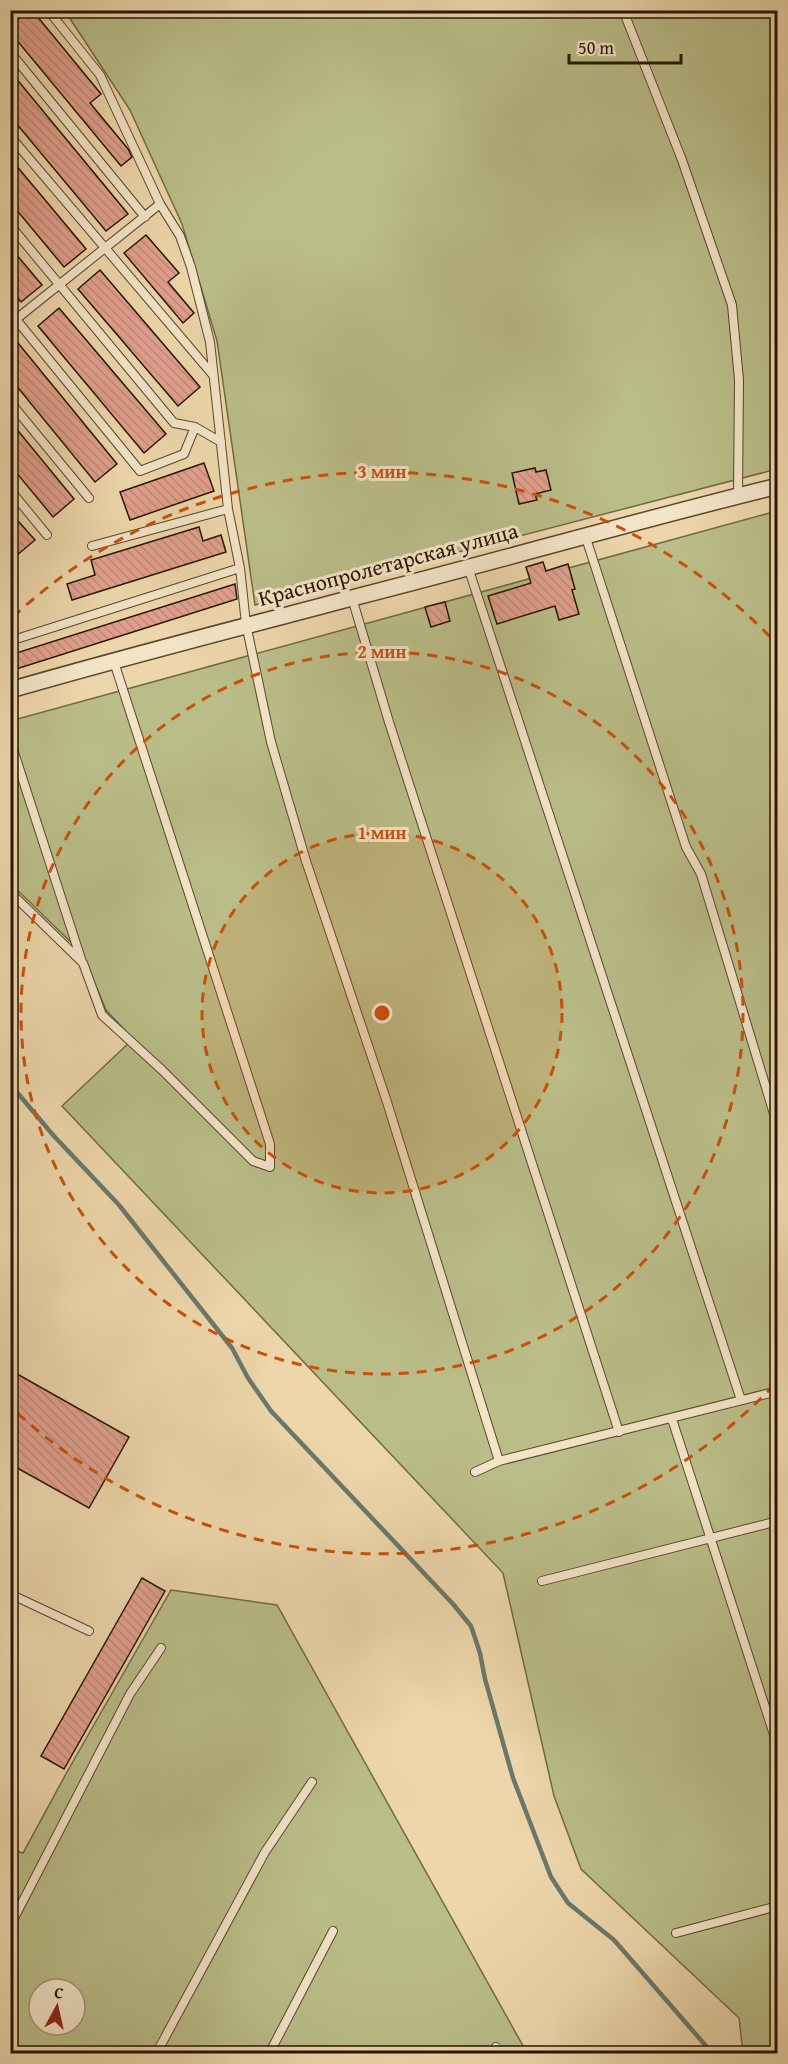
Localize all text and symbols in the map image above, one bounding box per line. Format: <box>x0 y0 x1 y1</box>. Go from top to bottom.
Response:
scale bar <box>569 27 682 65</box>
text: 50 m <box>578 34 614 61</box>
text: 3 мин <box>357 458 407 485</box>
street label: Краснопролетарская улица <box>255 514 522 614</box>
text: 2 мин <box>357 638 407 665</box>
text: 1 мин <box>357 819 407 846</box>
centre of rings <box>372 1003 392 1023</box>
north arrow <box>27 1977 87 2037</box>
text: С <box>53 1980 65 2005</box>

